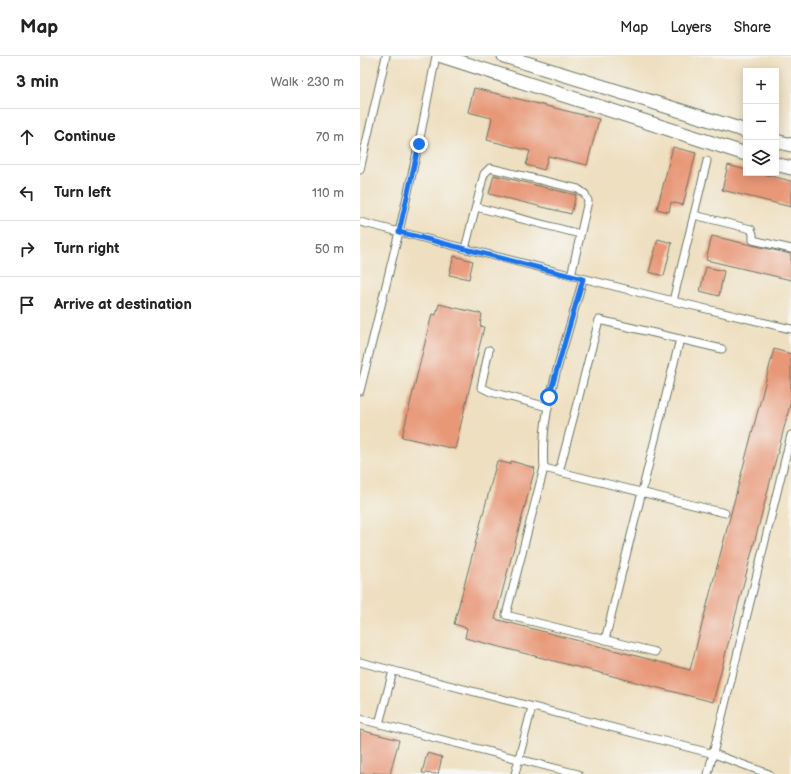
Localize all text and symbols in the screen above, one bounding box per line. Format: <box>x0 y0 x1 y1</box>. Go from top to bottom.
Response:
text: Map <box>20 16 58 39</box>
text: Map <box>620 19 648 36</box>
text: Layers <box>670 19 712 36</box>
text: Share <box>734 19 771 36</box>
map controls <box>743 68 779 176</box>
button: + <box>743 68 779 104</box>
text: 3 min <box>16 72 59 92</box>
text: Walk · 230 m <box>270 74 344 90</box>
button: − <box>743 104 779 140</box>
icon: ahead <box>16 126 38 148</box>
text: Continue <box>54 127 116 146</box>
text: 70 m <box>316 129 344 145</box>
route end <box>410 135 428 153</box>
button: layers <box>743 140 779 176</box>
icon: left <box>16 182 38 204</box>
text: Turn left <box>54 183 111 202</box>
text: 110 m <box>312 185 344 201</box>
icon: right <box>16 238 38 260</box>
text: Turn right <box>54 239 119 258</box>
text: 50 m <box>315 241 344 257</box>
icon: arrive <box>16 294 38 316</box>
text: Arrive at destination <box>54 295 192 314</box>
route start <box>540 388 558 406</box>

